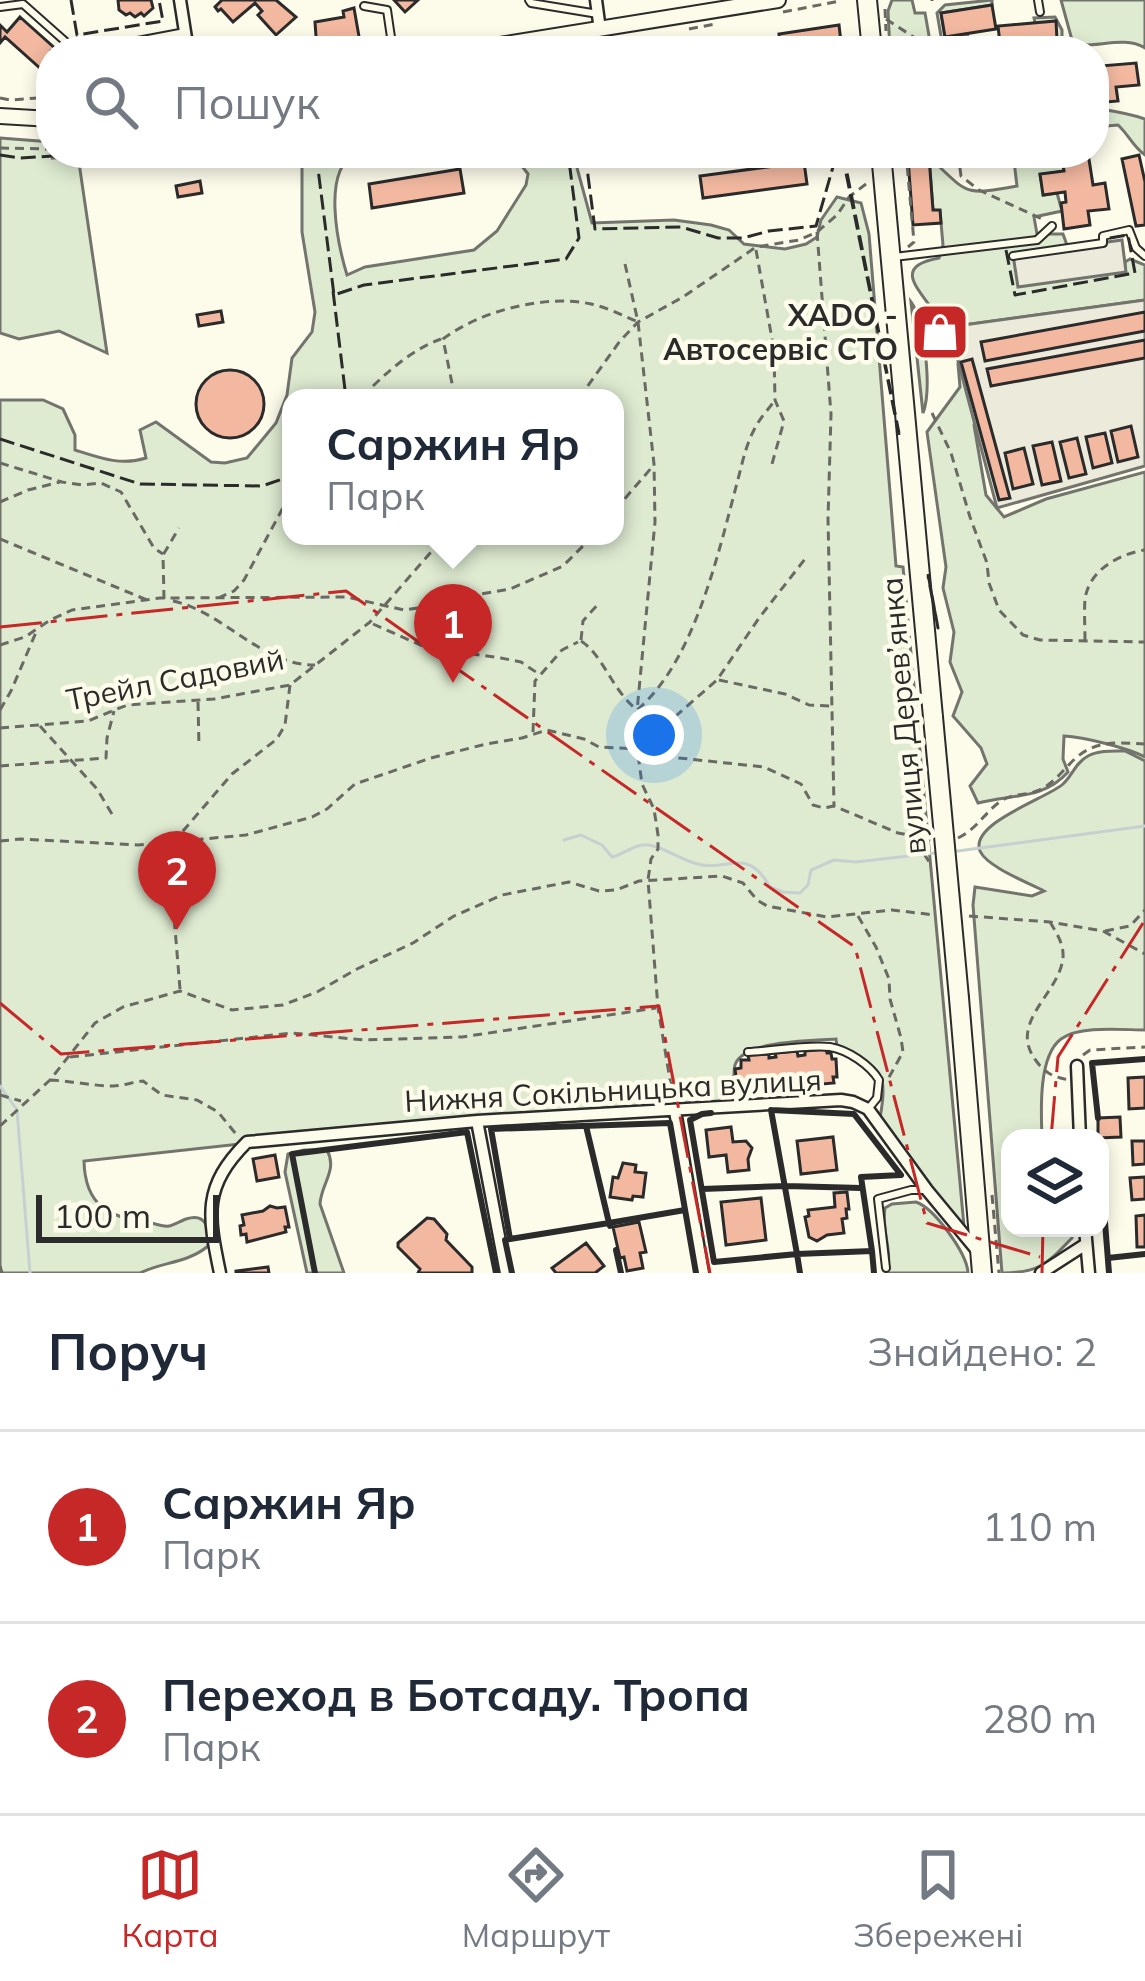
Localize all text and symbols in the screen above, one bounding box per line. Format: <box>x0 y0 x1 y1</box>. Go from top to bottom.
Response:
search box <box>36 36 1109 168</box>
icon: search <box>78 69 144 135</box>
text: Пошук <box>174 74 320 130</box>
place label: XADO - Автосервіс СТО <box>663 296 898 368</box>
shop icon: XADO - Автосервіс СТО <box>909 301 971 363</box>
popup <box>282 389 624 545</box>
text: Саржин Яр <box>326 415 580 471</box>
text: Парк <box>326 471 425 520</box>
street label: вулиця Дерев’янка <box>872 576 934 856</box>
pin: 1 <box>414 584 492 683</box>
street label: Трейл Садовий <box>63 639 287 719</box>
your location <box>624 705 684 765</box>
pin: 2 <box>138 831 216 930</box>
street label: Нижня Сокільницька вулиця <box>403 1060 823 1120</box>
map controls <box>1001 1129 1109 1237</box>
button: layers <box>1001 1129 1109 1237</box>
scale bar <box>36 1189 219 1242</box>
text: 100 m <box>54 1195 151 1236</box>
text: Поруч <box>48 1319 208 1383</box>
text: Знайдено: 2 <box>867 1327 1097 1376</box>
text: Саржин Яр <box>162 1474 416 1530</box>
text: 1 <box>75 1502 99 1551</box>
text: 110 m <box>982 1502 1097 1551</box>
text: Парк <box>162 1530 260 1579</box>
text: Переход в Ботсаду. Тропа <box>162 1666 750 1722</box>
text: 2 <box>75 1694 99 1743</box>
text: 280 m <box>982 1694 1097 1743</box>
text: Парк <box>162 1722 260 1771</box>
tab: Карта <box>122 1842 219 1955</box>
tab: Маршрут <box>462 1842 610 1955</box>
tab: Збережені <box>853 1842 1023 1955</box>

